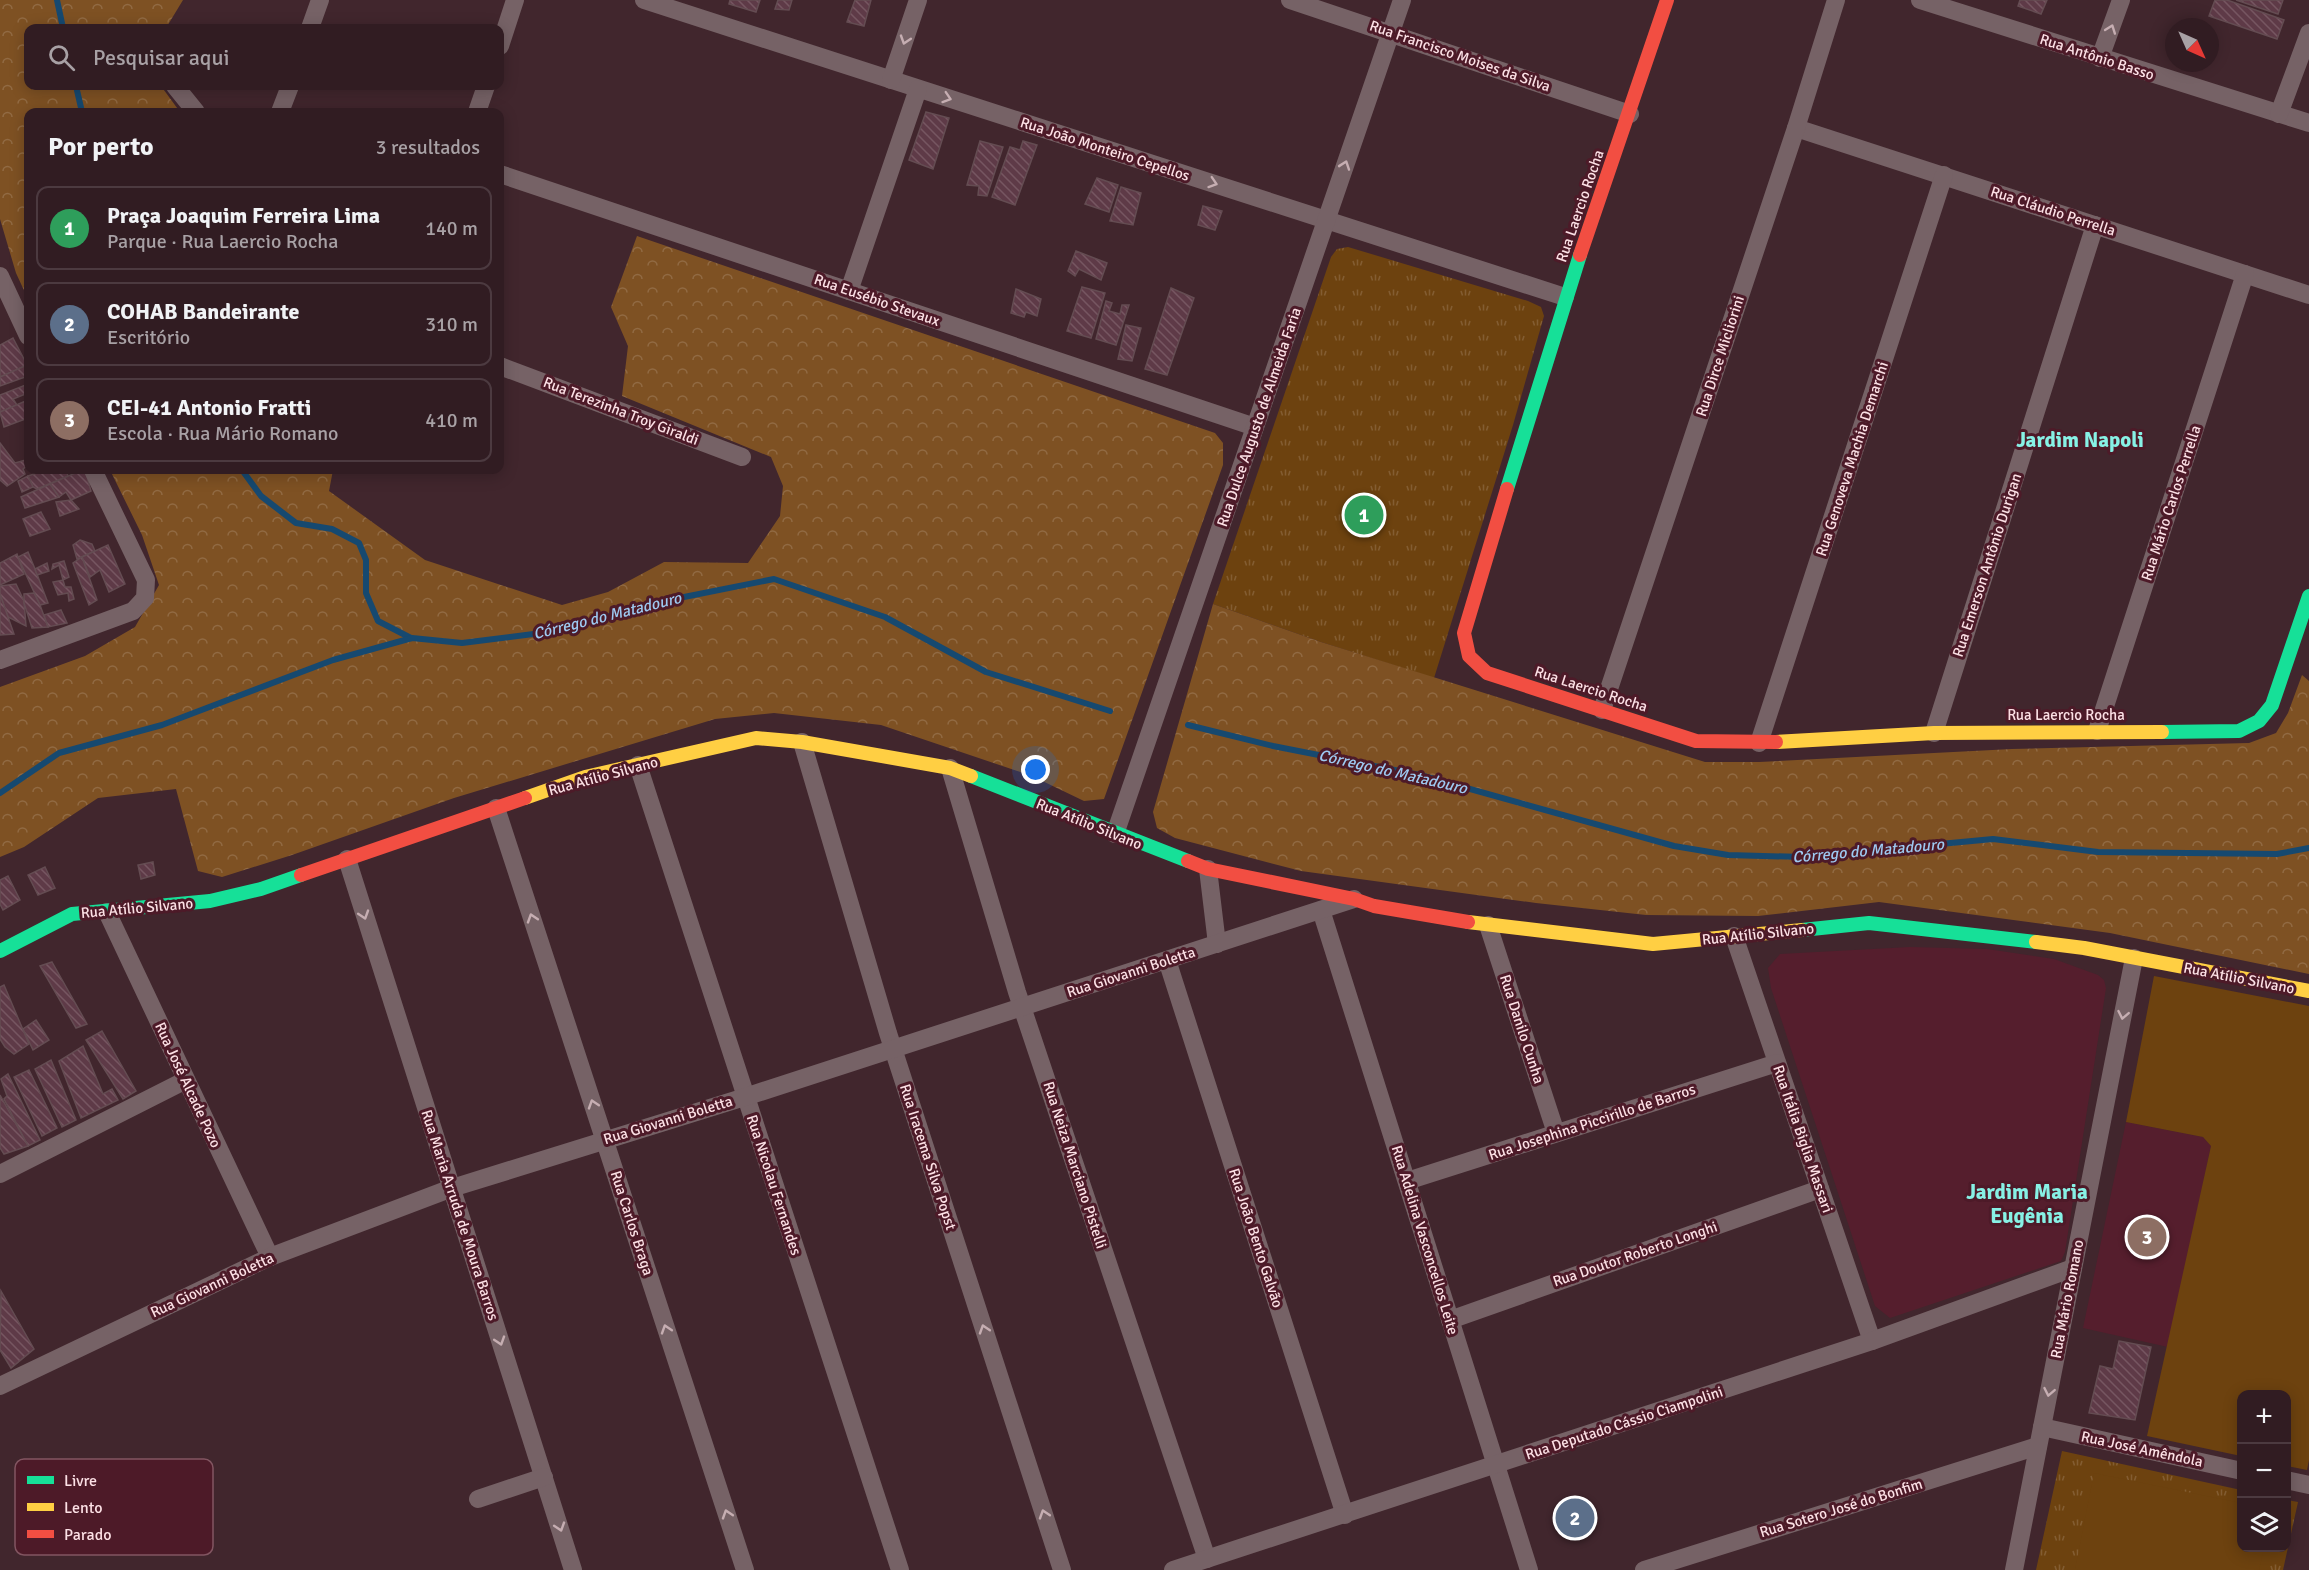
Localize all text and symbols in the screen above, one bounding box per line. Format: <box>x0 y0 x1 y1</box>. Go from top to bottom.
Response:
street label: Rua Francisco Moises da Silva <box>1367 17 1553 95</box>
north arrow <box>2165 18 2219 72</box>
search box <box>24 24 504 90</box>
one-way arrow <box>2103 24 2116 35</box>
street label: Rua Antônio Basso <box>2038 30 2157 84</box>
one-way arrow <box>899 34 912 45</box>
icon: search <box>45 41 78 74</box>
text: Pesquisar aqui <box>93 44 229 71</box>
one-way arrow <box>941 91 952 103</box>
street label: Rua João Monteiro Cepellos <box>1018 113 1192 185</box>
text: Por perto <box>48 131 154 163</box>
text: 3 resultados <box>376 135 480 160</box>
street label: Rua Laercio Rocha <box>1552 147 1608 265</box>
one-way arrow <box>1338 160 1351 171</box>
one-way arrow <box>1207 176 1218 189</box>
street label: Rua Cláudio Perrella <box>1988 182 2118 240</box>
text: Praça Joaquim Ferreira Lima <box>107 202 380 229</box>
text: 1 <box>64 216 75 241</box>
text: 140 m <box>425 216 478 241</box>
text: Parque · Rua Laercio Rocha <box>107 229 338 254</box>
street label: Rua Eusébio Stevaux <box>812 270 942 330</box>
street label: Rua Dirce Micliorini <box>1692 293 1748 419</box>
text: COHAB Bandeirante <box>107 298 299 325</box>
street label: Rua Dulce Augusto de Almeida Faria <box>1213 305 1305 529</box>
text: 2 <box>64 312 75 337</box>
text: 310 m <box>425 312 478 337</box>
text: Escritório <box>107 325 190 350</box>
street label: Rua Genoveva Machia Demarchi <box>1812 359 1892 559</box>
street label: Rua Terezinha Troy Giraldi <box>541 373 701 449</box>
text: CEI-41 Antonio Fratti <box>107 394 311 421</box>
text: 3 <box>64 408 75 433</box>
text: 410 m <box>425 408 478 433</box>
text: Escola · Rua Mário Romano <box>107 421 339 446</box>
street label: Rua Mário Carlos Perrella <box>2137 423 2205 583</box>
district label: Jardim Napoli <box>2016 427 2144 453</box>
street label: Rua Emerson Antônio Durigan <box>1949 471 2025 659</box>
pin: 1 <box>1344 492 1384 538</box>
water label: Córrego do Matadouro <box>531 588 684 644</box>
street label: Rua Laercio Rocha <box>1532 662 1650 716</box>
street label: Rua Laercio Rocha <box>2007 706 2125 724</box>
water label: Córrego do Matadouro <box>1317 745 1470 799</box>
street label: Rua Atílio Silvano <box>546 753 660 799</box>
your location <box>1021 755 1050 784</box>
street label: Rua Atílio Silvano <box>1033 795 1145 854</box>
water label: Córrego do Matadouro <box>1792 834 1945 868</box>
street label: Rua Atílio Silvano <box>80 894 194 922</box>
one-way arrow <box>357 909 370 920</box>
one-way arrow <box>527 913 539 924</box>
street label: Rua Atílio Silvano <box>1701 919 1815 949</box>
street label: Rua Giovanni Boletta <box>1064 943 1198 1001</box>
street label: Rua Atílio Silvano <box>2182 958 2296 998</box>
street label: Rua Danilo Cunha <box>1496 972 1548 1086</box>
one-way arrow <box>2117 1010 2130 1020</box>
street label: Rua José Alcade Pozo <box>151 1019 225 1151</box>
street label: Rua Itália Biglia Massari <box>1769 1063 1837 1215</box>
street label: Rua Neiza Marciano Pistelli <box>1039 1079 1111 1251</box>
street label: Rua Josephina Piccirillo de Barros <box>1486 1080 1698 1164</box>
street label: Rua Iracema Silva Popst <box>896 1082 960 1232</box>
street label: Rua Giovanni Boletta <box>601 1092 735 1148</box>
one-way arrow <box>587 1099 600 1110</box>
street label: Rua Maria Arruda de Moura Barros <box>417 1107 503 1323</box>
street label: Rua Nicolau Fernandes <box>743 1112 805 1258</box>
street label: Rua Adelina Vasconcellos Leite <box>1388 1143 1462 1337</box>
street label: Rua João Bento Galvão <box>1225 1166 1287 1310</box>
street label: Rua Carlos Braga <box>607 1168 657 1278</box>
district label: Jardim Maria Eugênia <box>1966 1179 2088 1229</box>
pin: 3 <box>2128 1214 2166 1260</box>
street label: Rua Doutor Roberto Longhi <box>1550 1217 1720 1291</box>
street label: Rua Mário Romano <box>2047 1238 2087 1360</box>
street label: Rua Giovanni Boletta <box>147 1249 277 1321</box>
one-way arrow <box>661 1324 673 1335</box>
one-way arrow <box>979 1324 991 1335</box>
one-way arrow <box>493 1335 506 1346</box>
street label: Rua Deputado Cássio Ciampolini <box>1523 1382 1725 1464</box>
one-way arrow <box>2043 1387 2056 1397</box>
map controls <box>2237 1390 2291 1552</box>
button: + <box>2237 1390 2291 1444</box>
street label: Rua José Amêndola <box>2079 1427 2205 1471</box>
button: − <box>2237 1444 2291 1498</box>
legend <box>15 1459 213 1555</box>
text: Livre <box>64 1471 97 1491</box>
street label: Rua Sotero José do Bonfim <box>1757 1475 1925 1541</box>
pin: 2 <box>1556 1496 1594 1540</box>
text: Lento <box>64 1498 102 1518</box>
button: layers <box>2237 1498 2291 1552</box>
one-way arrow <box>722 1509 734 1520</box>
one-way arrow <box>1039 1509 1051 1520</box>
one-way arrow <box>552 1521 565 1532</box>
text: Parado <box>64 1525 111 1545</box>

